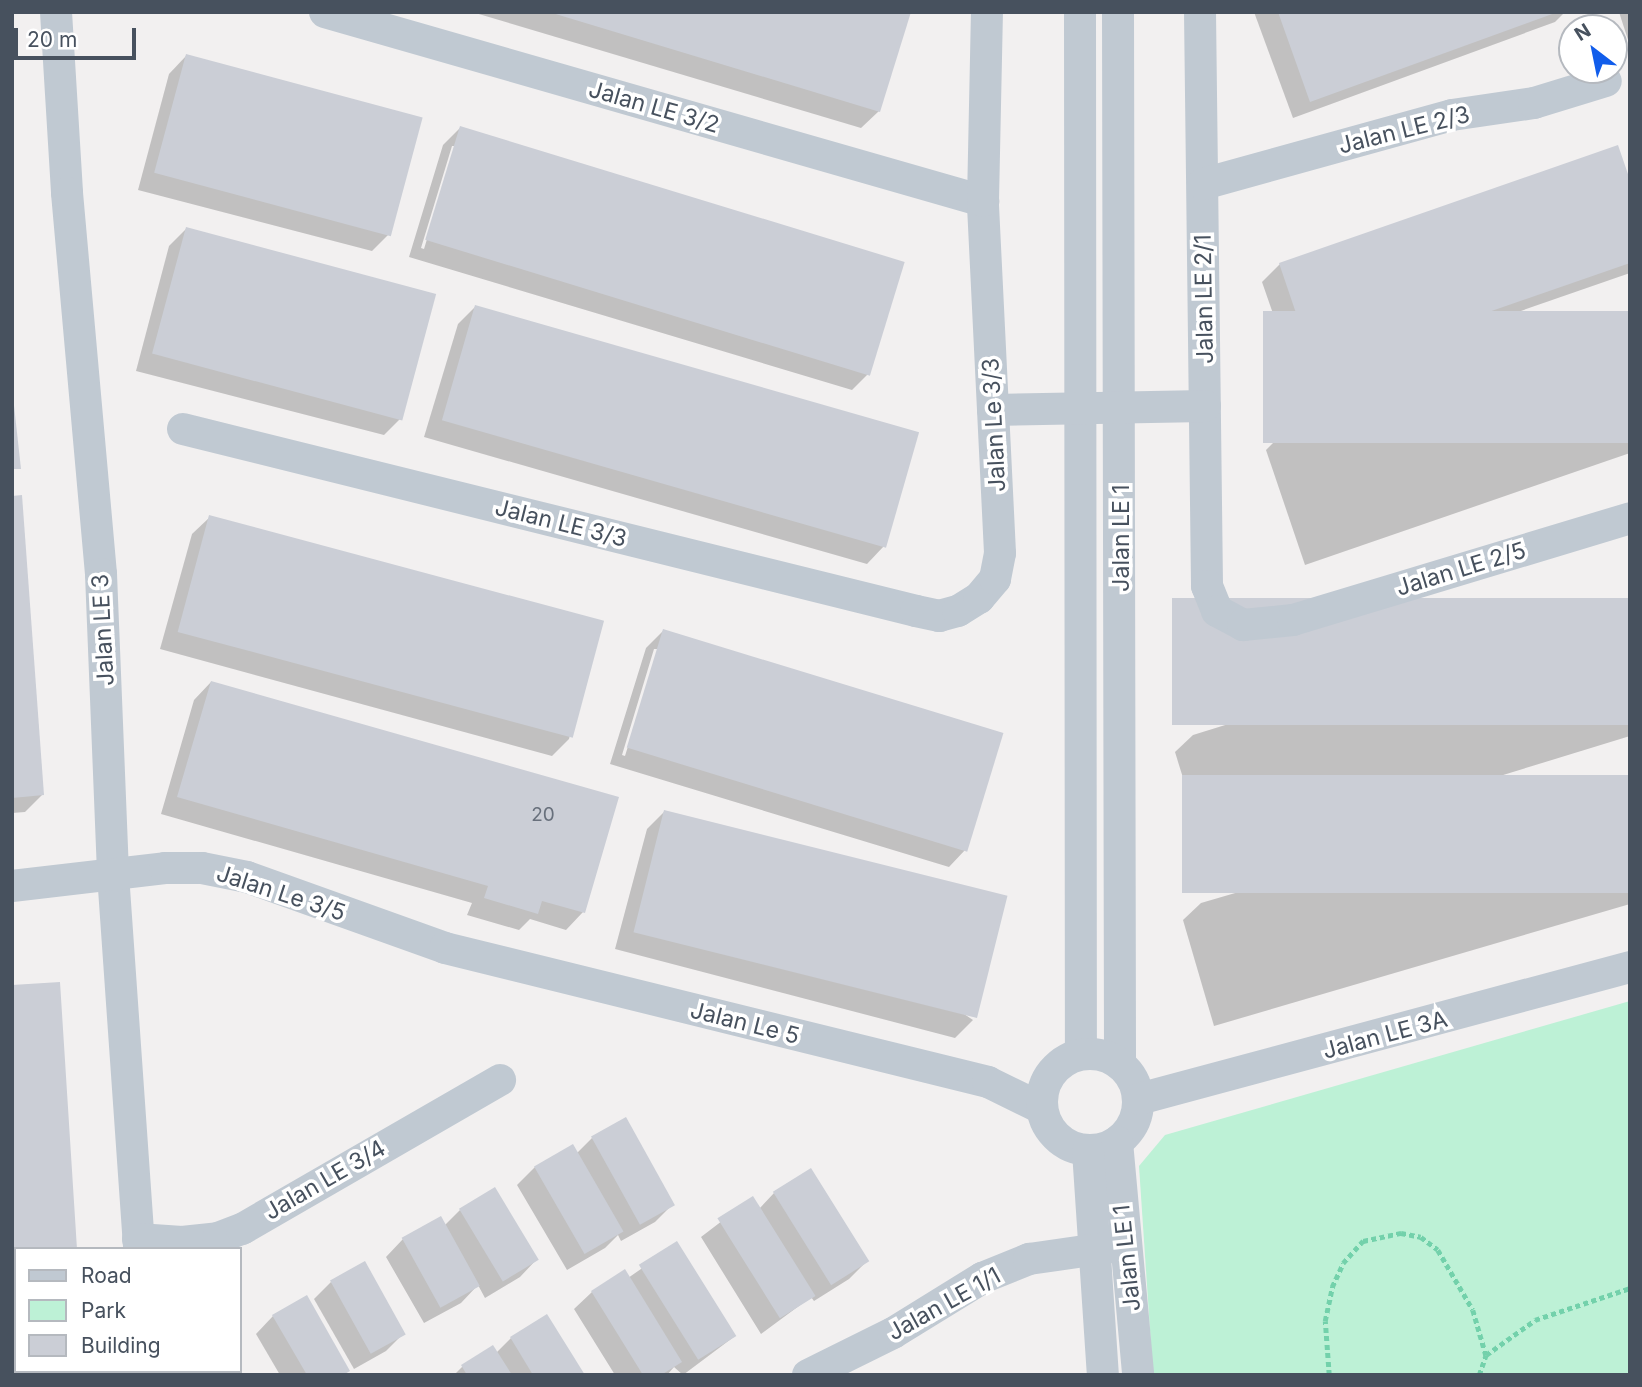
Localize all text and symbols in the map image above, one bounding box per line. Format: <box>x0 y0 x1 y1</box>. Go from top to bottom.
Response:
scale bar <box>18 14 140 58</box>
north arrow <box>1558 14 1628 84</box>
text: N <box>1570 19 1595 46</box>
text: 20 m <box>27 27 77 52</box>
street label: Jalan LE 3/2 <box>586 75 722 139</box>
street label: Jalan LE 2/3 <box>1335 100 1473 160</box>
street label: Jalan LE 2/1 <box>1189 234 1219 364</box>
street label: Jalan Le 3/3 <box>977 357 1011 493</box>
street label: Jalan LE 1 <box>1107 484 1135 592</box>
street label: Jalan LE 3/3 <box>492 493 630 553</box>
street label: Jalan LE 2/5 <box>1393 536 1529 602</box>
street label: Jalan LE 3 <box>86 573 120 687</box>
house number: 20 <box>531 804 555 826</box>
street label: Jalan Le 3/5 <box>213 859 349 927</box>
street label: Jalan Le 5 <box>688 996 802 1050</box>
street label: Jalan LE 3A <box>1320 1005 1450 1065</box>
street label: Jalan LE 3/4 <box>260 1134 390 1226</box>
street label: Jalan LE 1 <box>1108 1203 1146 1313</box>
legend <box>14 1247 242 1373</box>
street label: Jalan LE 1/1 <box>883 1262 1005 1346</box>
text: Road <box>81 1263 132 1288</box>
text: Park <box>81 1298 126 1323</box>
text: Building <box>81 1333 161 1358</box>

